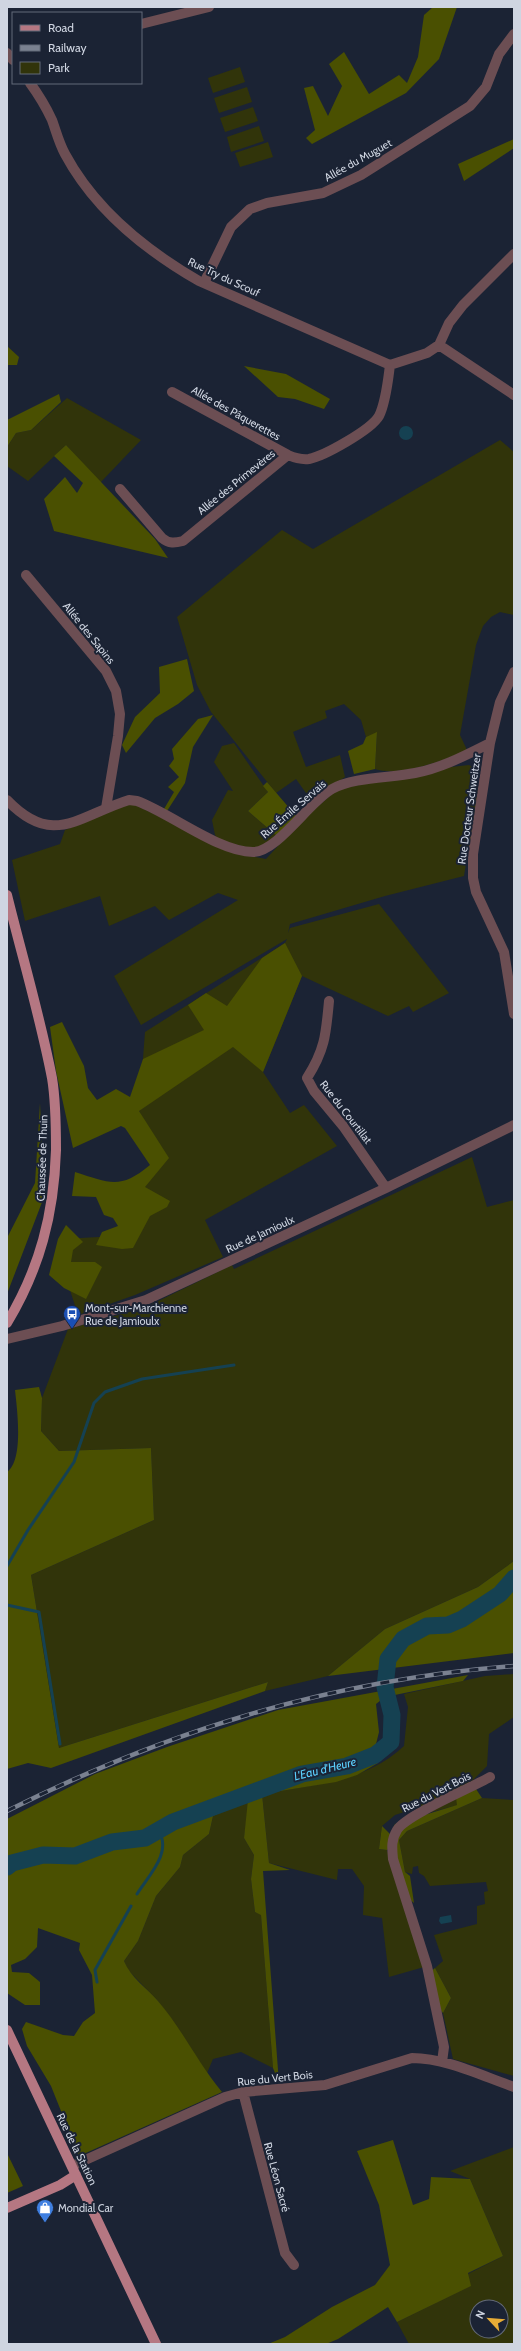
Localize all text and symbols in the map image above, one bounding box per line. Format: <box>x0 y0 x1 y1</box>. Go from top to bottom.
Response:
legend <box>12 12 142 84</box>
text: Road <box>48 20 74 35</box>
text: Railway <box>48 40 86 55</box>
text: Park <box>48 60 70 75</box>
street label: Allée du Muguet <box>322 136 394 184</box>
street label: Rue Try du Scouf <box>186 254 263 300</box>
street label: Allée des Pâquerettes <box>189 383 283 444</box>
street label: Allée des Primevères <box>194 446 278 518</box>
street label: Allée des Sapins <box>60 599 118 667</box>
street label: Rue Docteur Schweitzer <box>454 752 484 865</box>
street label: Rue Émile Servais <box>257 777 329 841</box>
street label: Rue du Courtillat <box>317 1077 375 1147</box>
street label: Chaussée de Thuin <box>33 1114 51 1202</box>
street label: Rue de Jamioulx <box>223 1212 297 1256</box>
place label: Mont-sur-Marchienne Rue de Jamioulx <box>85 1301 187 1328</box>
bus stop icon: Mont-sur-Marchienne Rue de Jamioulx <box>62 1304 82 1329</box>
water label: L'Eau d'Heure <box>292 1753 358 1783</box>
street label: Rue du Vert Bois <box>399 1768 473 1815</box>
street label: Rue du Vert Bois <box>237 2067 314 2089</box>
street label: Rue de la Station <box>54 2111 100 2187</box>
street label: Rue Léon Sacré <box>261 2141 293 2214</box>
shop icon: Mondial Car <box>35 2198 55 2223</box>
place label: Mondial Car <box>58 2201 114 2215</box>
north arrow <box>469 2299 509 2339</box>
text: N <box>472 2308 488 2321</box>

